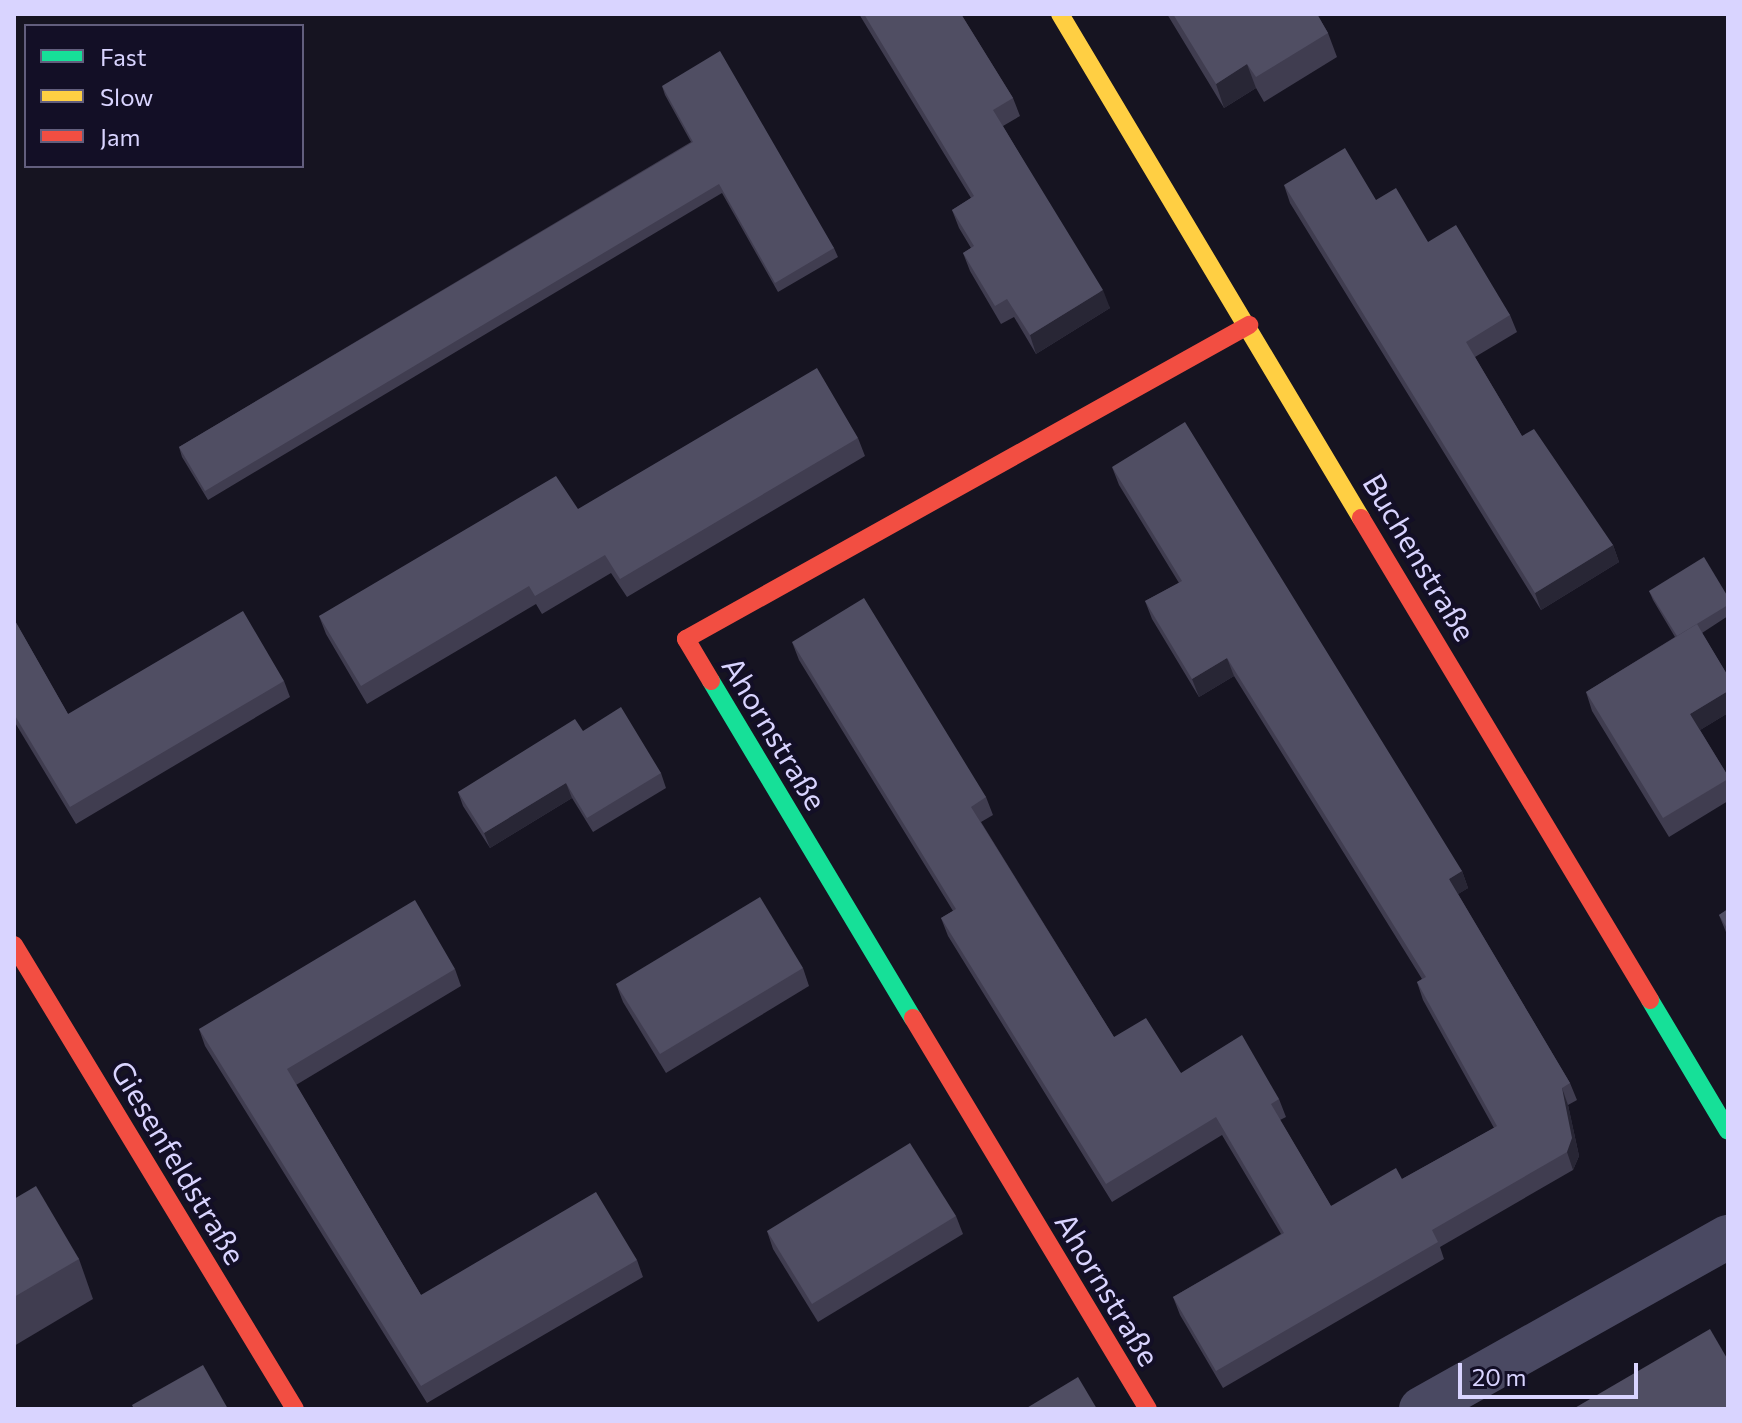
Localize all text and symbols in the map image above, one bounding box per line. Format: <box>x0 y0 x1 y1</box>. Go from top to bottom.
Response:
legend <box>24 24 304 168</box>
text: Fast <box>100 42 147 71</box>
text: Slow <box>100 82 153 111</box>
text: Jam <box>100 122 140 151</box>
street label: Buchenstraße <box>1356 467 1484 647</box>
street label: Ahornstraße <box>715 650 835 816</box>
street label: Giesenfeldstraße <box>104 1054 254 1270</box>
street label: Ahornstraße <box>1048 1206 1168 1372</box>
scale bar <box>1462 1347 1642 1397</box>
text: 20 m <box>1472 1362 1526 1391</box>

